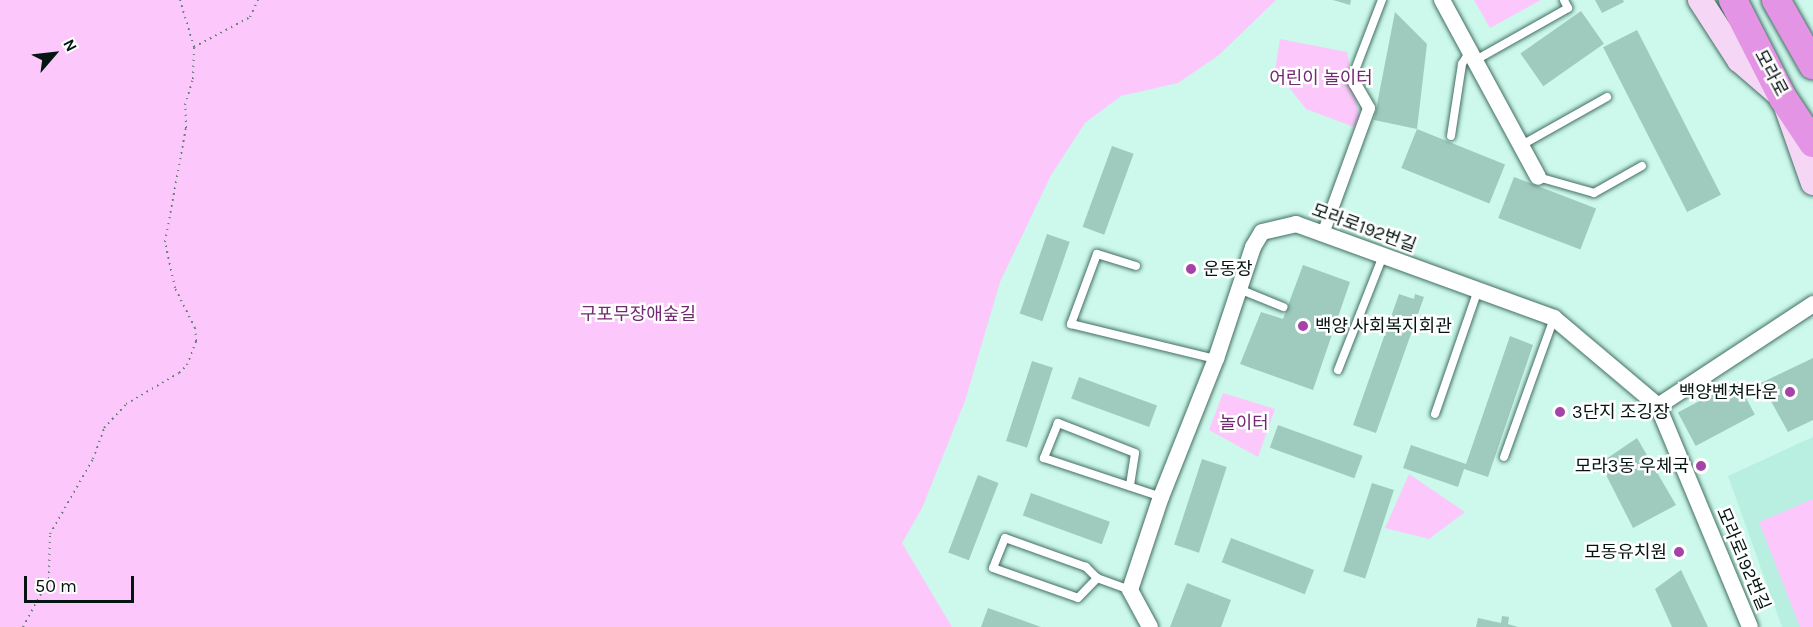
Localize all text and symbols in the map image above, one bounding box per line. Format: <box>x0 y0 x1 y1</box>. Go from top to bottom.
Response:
north arrow <box>24 24 84 84</box>
text: N <box>59 36 81 55</box>
street label: 모라로 <box>1750 46 1792 100</box>
park label: 어린이 놀이터 <box>1269 67 1373 89</box>
street label: 모라로192번길 <box>1309 199 1419 257</box>
place label: 운동장 <box>1203 258 1253 280</box>
marker: 운동장 <box>1184 262 1198 276</box>
park label: 구포무장애숲길 <box>580 303 696 325</box>
place label: 백양 사회복지회관 <box>1315 315 1452 337</box>
marker: 백양 사회복지회관 <box>1296 319 1310 333</box>
place label: 백양벤쳐타운 <box>1679 381 1778 403</box>
marker: 백양벤쳐타운 <box>1783 385 1797 399</box>
place label: 3단지 조깅장 <box>1572 401 1670 423</box>
marker: 3단지 조깅장 <box>1553 405 1567 419</box>
park label: 놀이터 <box>1219 412 1269 434</box>
place label: 모라3동 우체국 <box>1575 455 1689 477</box>
marker: 모라3동 우체국 <box>1694 459 1708 473</box>
street label: 모라로192번길 <box>1712 504 1774 614</box>
place label: 모동유치원 <box>1584 541 1667 563</box>
marker: 모동유치원 <box>1672 545 1686 559</box>
scale bar <box>27 564 136 602</box>
text: 50 m <box>35 575 77 597</box>

